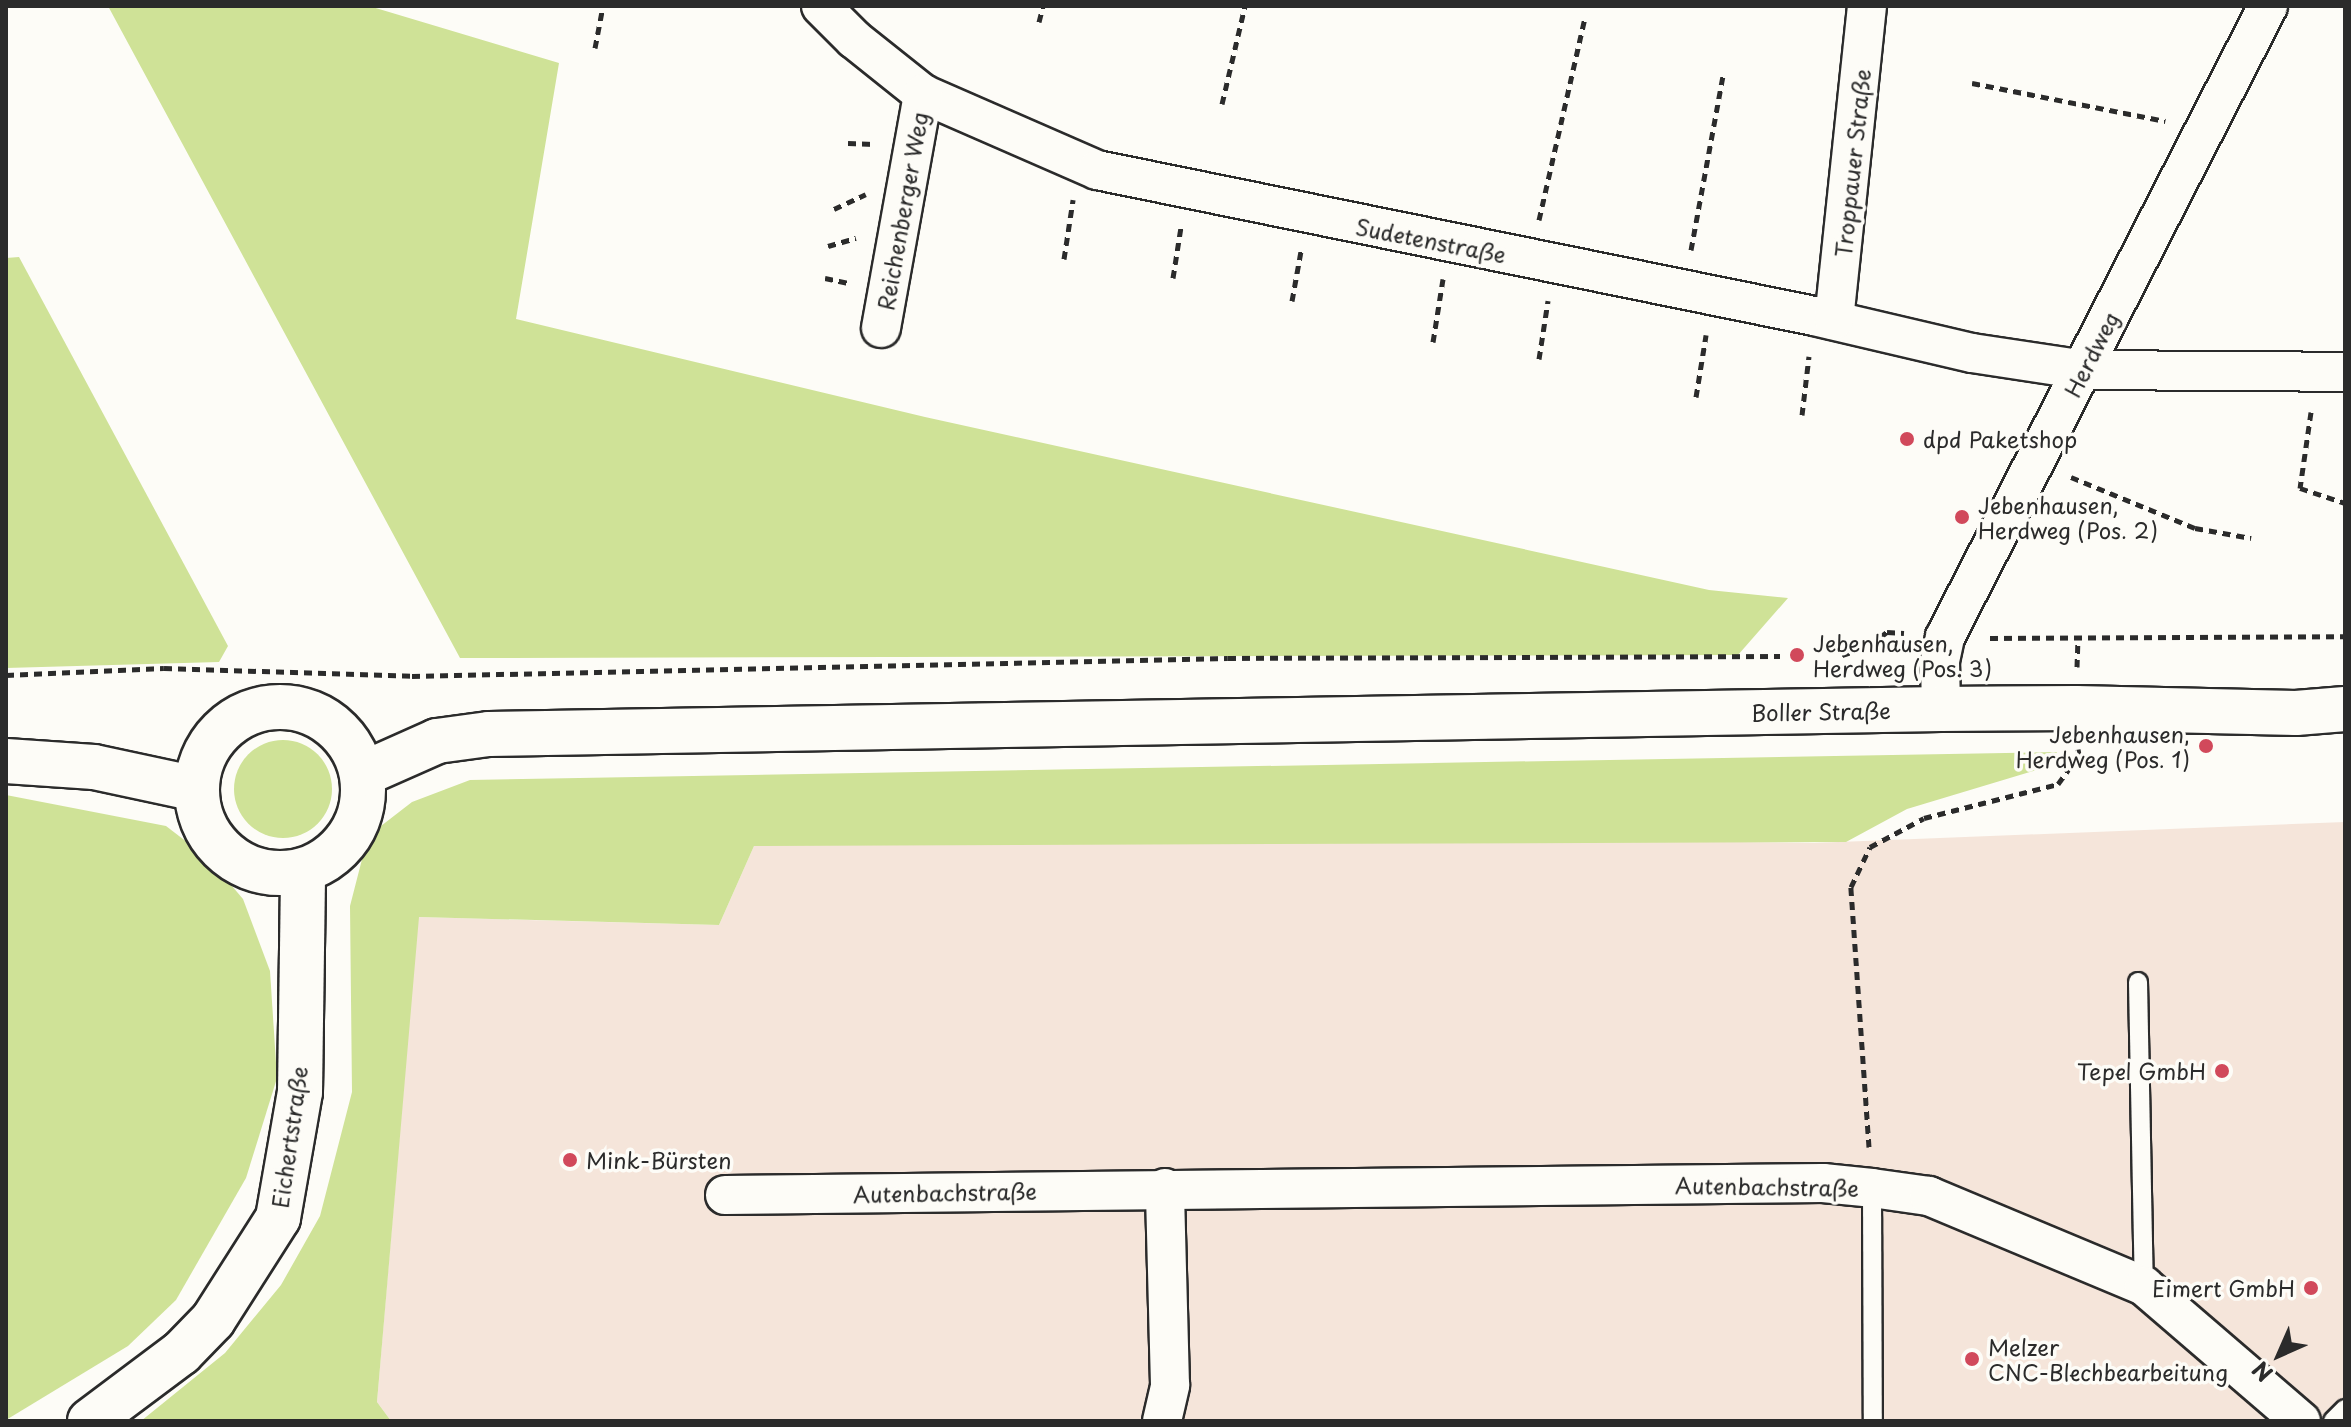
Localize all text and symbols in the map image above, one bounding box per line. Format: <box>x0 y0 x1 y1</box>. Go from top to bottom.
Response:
street label: Troppauer Straße <box>1829 67 1875 259</box>
street label: Reichenberger Weg <box>871 109 933 313</box>
street label: Sudetenstraße <box>1354 212 1508 268</box>
street label: Herdweg <box>2058 307 2124 401</box>
place label: dpd Paketshop <box>1923 426 2078 452</box>
marker: dpd Paketshop <box>1898 430 1916 448</box>
place label: Jebenhausen, Herdweg (Pos. 2) <box>1978 491 2158 542</box>
marker: Jebenhausen, Herdweg (Pos. 2) <box>1953 508 1971 526</box>
place label: Jebenhausen, Herdweg (Pos. 3) <box>1813 629 1992 680</box>
marker: Jebenhausen, Herdweg (Pos. 3) <box>1788 646 1806 664</box>
street label: Boller Straße <box>1750 697 1892 725</box>
place label: Jebenhausen, Herdweg (Pos. 1) <box>2015 720 2190 772</box>
marker: Jebenhausen, Herdweg (Pos. 1) <box>2197 737 2215 755</box>
place label: Tepel GmbH <box>2077 1058 2206 1084</box>
marker: Tepel GmbH <box>2213 1062 2231 1080</box>
street label: Eichertstraße <box>266 1064 312 1210</box>
place label: Mink-Bürsten <box>586 1147 731 1173</box>
marker: Mink-Bürsten <box>561 1151 579 1169</box>
street label: Autenbachstraße <box>1675 1171 1859 1201</box>
street label: Autenbachstraße <box>853 1177 1037 1207</box>
place label: Eimert GmbH <box>2151 1275 2295 1301</box>
marker: Eimert GmbH <box>2302 1279 2320 1297</box>
north arrow <box>2239 1315 2319 1395</box>
place label: Melzer CNC-Blechbearbeitung <box>1988 1333 2228 1384</box>
marker: Melzer CNC-Blechbearbeitung <box>1963 1350 1981 1368</box>
text: N <box>2244 1354 2280 1390</box>

